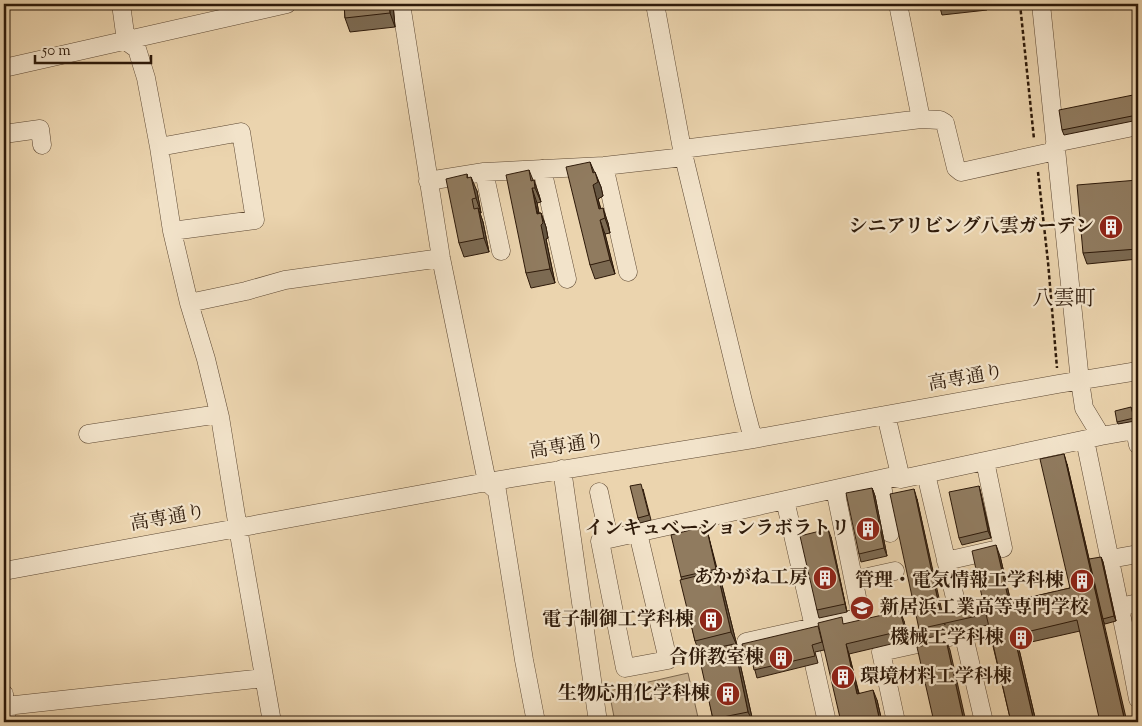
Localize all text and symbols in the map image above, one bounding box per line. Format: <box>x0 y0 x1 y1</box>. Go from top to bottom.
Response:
scale bar <box>35 32 151 64</box>
text: 50 m <box>41 41 71 62</box>
place label: シニアリビング八雲ガーデン <box>849 214 1094 241</box>
building icon: シニアリビング八雲ガーデン <box>1098 214 1124 240</box>
district label: 八雲町 <box>1033 285 1096 315</box>
street label: 高専通り <box>926 359 1006 399</box>
street label: 高専通り <box>527 428 607 466</box>
street label: 高専通り <box>128 499 208 539</box>
place label: インキュベーションラボラトリ <box>585 516 850 543</box>
building icon: インキュベーションラボラトリ <box>855 516 881 542</box>
place label: あかがね工房 <box>694 565 808 592</box>
building icon: あかがね工房 <box>812 565 838 591</box>
place label: 管理・電気情報工学科棟 <box>855 568 1064 595</box>
building icon: 管理・電気情報工学科棟 <box>1069 568 1095 594</box>
school or university icon: 新居浜工業高等専門学校 <box>849 595 875 621</box>
place label: 新居浜工業高等専門学校 <box>880 595 1089 622</box>
place label: 電子制御工学科棟 <box>542 607 694 634</box>
building icon: 電子制御工学科棟 <box>698 607 724 633</box>
place label: 機械工学科棟 <box>890 625 1004 652</box>
building icon: 機械工学科棟 <box>1008 625 1034 651</box>
place label: 合併教室棟 <box>669 645 764 672</box>
building icon: 合併教室棟 <box>768 645 794 671</box>
building icon: 環境材料工学科棟 <box>830 664 856 690</box>
place label: 環境材料工学科棟 <box>860 664 1012 691</box>
place label: 生物応用化学科棟 <box>558 681 710 708</box>
building icon: 生物応用化学科棟 <box>715 681 741 707</box>

